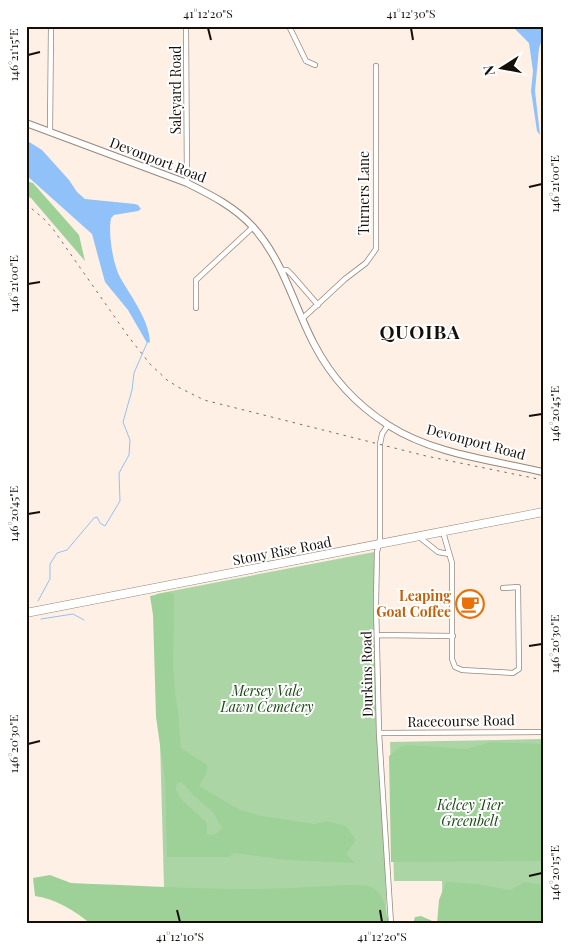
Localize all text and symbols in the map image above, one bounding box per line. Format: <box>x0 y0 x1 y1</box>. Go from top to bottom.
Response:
text: 41°12'20"S <box>183 5 233 21</box>
text: 41°12'30"S <box>386 5 436 21</box>
text: 146°21'15"E <box>5 29 21 81</box>
north arrow <box>476 42 526 92</box>
street label: Saleyard Road <box>166 46 185 134</box>
text: N <box>478 64 499 77</box>
street label: Devonport Road <box>107 132 209 187</box>
street label: Turners Lane <box>354 151 373 235</box>
text: 146°21'00"E <box>546 155 562 213</box>
text: 146°21'00"E <box>5 255 21 313</box>
district label: QUOIBA <box>379 318 461 344</box>
text: 146°20'45"E <box>546 386 562 442</box>
street label: Devonport Road <box>424 419 528 464</box>
text: 146°20'45"E <box>5 486 21 542</box>
street label: Stony Rise Road <box>231 532 333 569</box>
place label: Leaping Goat Coffee <box>376 586 451 621</box>
cafe icon: Leaping Goat Coffee <box>455 589 485 619</box>
text: 146°20'30"E <box>546 615 562 673</box>
street label: Durkins Road <box>356 631 377 717</box>
park label: Mersey Vale Lawn Cemetery <box>220 681 314 716</box>
street label: Racecourse Road <box>407 710 515 731</box>
text: 146°20'30"E <box>5 715 21 773</box>
park label: Kelcey Tier Greenbelt <box>436 795 504 830</box>
text: 146°20'15"E <box>546 845 562 901</box>
text: 41°12'10"S <box>156 928 204 944</box>
text: 41°12'20"S <box>357 928 407 944</box>

